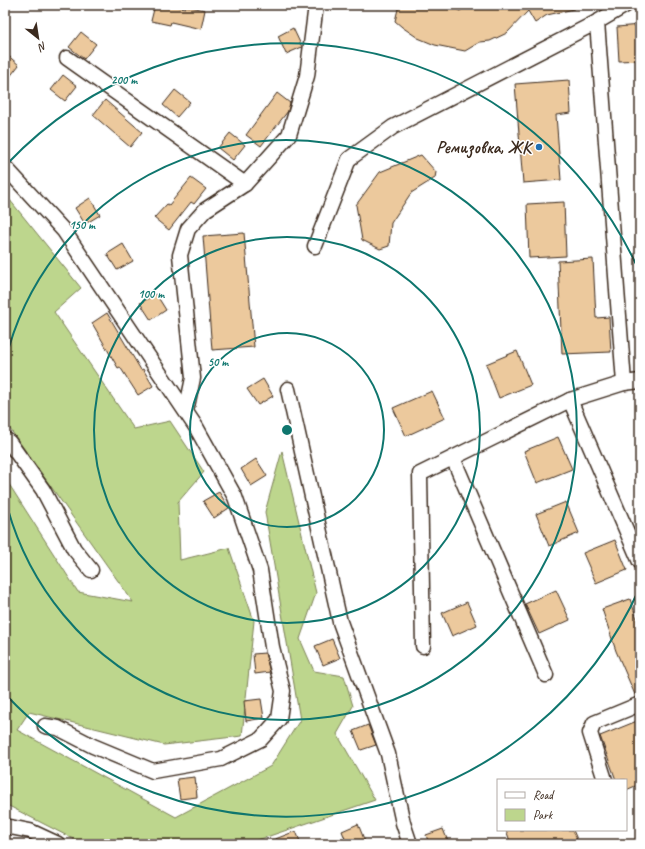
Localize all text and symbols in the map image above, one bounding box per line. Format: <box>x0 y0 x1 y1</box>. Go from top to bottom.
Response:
north arrow <box>18 18 58 58</box>
text: N <box>35 39 49 56</box>
text: 200 m <box>111 72 138 88</box>
place label: Ремизовка, ЖК <box>436 137 534 159</box>
marker: Ремизовка, ЖК <box>534 142 544 152</box>
text: 150 m <box>69 217 96 233</box>
text: 100 m <box>138 286 165 302</box>
text: 50 m <box>208 354 229 370</box>
centre of rings <box>280 423 294 437</box>
legend <box>497 779 627 831</box>
text: Road <box>533 787 555 803</box>
text: Park <box>533 807 554 823</box>

